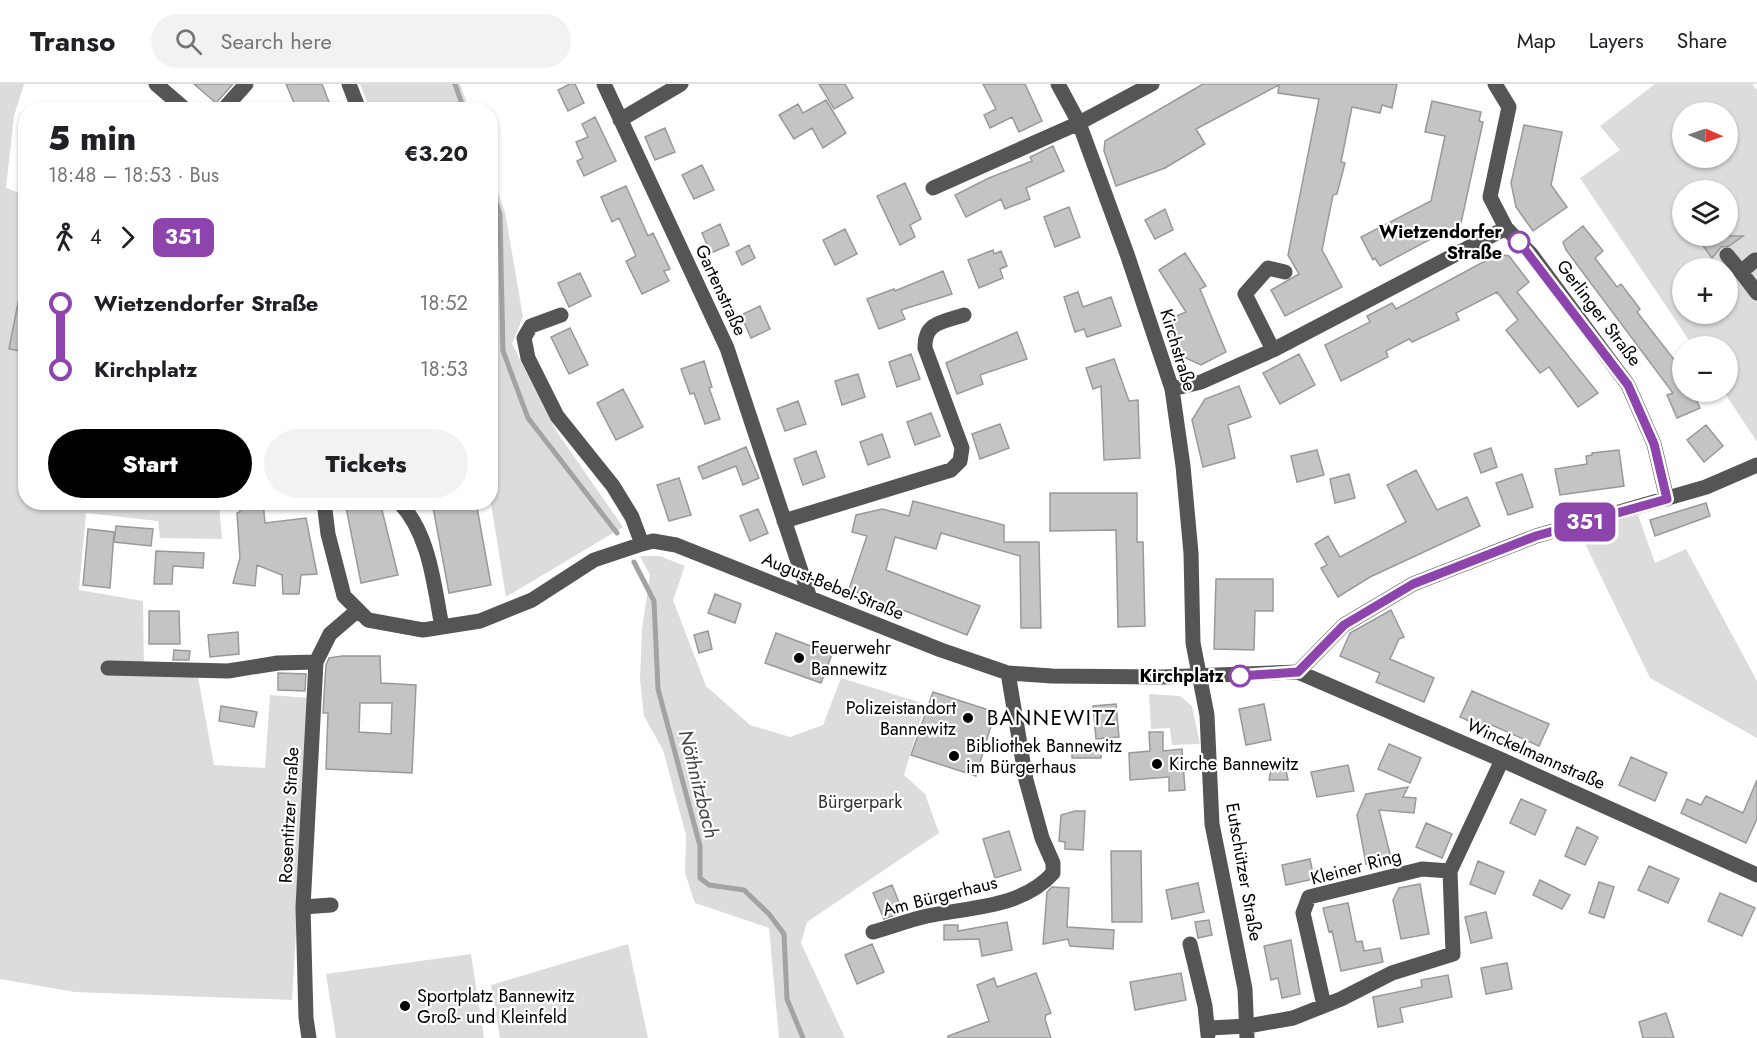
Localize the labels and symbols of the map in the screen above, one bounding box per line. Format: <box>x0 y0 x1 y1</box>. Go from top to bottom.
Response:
north arrow <box>1672 102 1738 168</box>
place label: Wietzendorfer Straße <box>1379 219 1503 266</box>
marker: Wietzendorfer Straße <box>1508 231 1530 253</box>
street label: Gartenstraße <box>689 240 753 340</box>
street label: Gerlinger Straße <box>1550 254 1648 372</box>
street label: Kirchstraße <box>1153 306 1203 394</box>
line badge: 351 <box>1550 502 1620 542</box>
street label: August-Bebel-Straße <box>758 546 908 626</box>
place label: Feuerwehr Bannewitz <box>811 635 892 682</box>
marker: Feuerwehr Bannewitz <box>792 651 806 665</box>
place label: Kirchplatz <box>1139 663 1225 689</box>
marker: Kirchplatz <box>1229 665 1251 687</box>
place label: Polizeistandort Bannewitz <box>846 695 957 742</box>
district label: BANNEWITZ <box>987 703 1117 733</box>
marker: Polizeistandort Bannewitz <box>961 711 975 725</box>
street label: Winckelmannstraße <box>1463 712 1609 796</box>
water label: Nöthnitzbach <box>671 727 726 841</box>
place label: Bibliothek Bannewitz im Bürgerhaus <box>966 733 1123 780</box>
street label: Rosentitzer Straße <box>272 746 306 884</box>
marker: Bibliothek Bannewitz im Bürgerhaus <box>947 749 961 763</box>
place label: Kirche Bannewitz <box>1169 751 1299 777</box>
marker: Kirche Bannewitz <box>1150 757 1164 771</box>
park label: Bürgerpark <box>818 789 902 815</box>
street label: Eutschützer Straße <box>1219 801 1269 943</box>
street label: Kleiner Ring <box>1308 842 1404 892</box>
street label: Am Bürgerhaus <box>880 869 1000 923</box>
place label: Sportplatz Bannewitz Groß- und Kleinfeld <box>417 983 575 1030</box>
marker: Sportplatz Bannewitz Groß- und Kleinfeld <box>398 999 412 1013</box>

